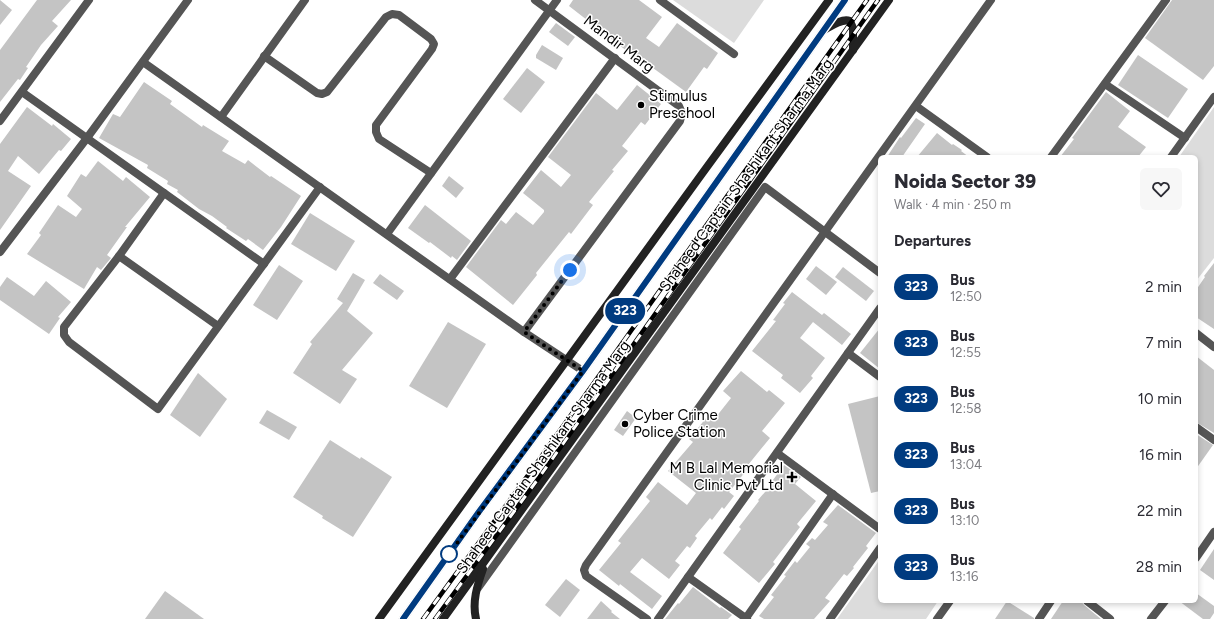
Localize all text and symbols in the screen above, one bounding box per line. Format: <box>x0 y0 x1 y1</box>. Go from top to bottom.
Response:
street label: Mandir Marg <box>580 12 658 76</box>
street label: Shaheed Captain Shashikant Sharma Marg <box>655 55 837 295</box>
place label: Stimulus Preschool <box>649 87 715 122</box>
marker: Stimulus Preschool <box>636 100 646 110</box>
button: heart <box>1140 168 1182 210</box>
text: Noida Sector 39 <box>894 170 1036 193</box>
text: Walk · 4 min · 250 m <box>894 197 1011 212</box>
text: Departures <box>894 232 971 250</box>
your location <box>560 260 580 280</box>
text: Bus <box>950 271 975 289</box>
text: 323 <box>904 278 928 295</box>
text: 2 min <box>1145 278 1182 296</box>
text: 12:50 <box>950 289 982 304</box>
line badge: 323 <box>602 298 648 324</box>
text: 323 <box>613 302 637 319</box>
text: Bus <box>950 327 975 345</box>
text: 323 <box>904 334 928 351</box>
text: 7 min <box>1146 334 1182 352</box>
street label: Shaheed Captain Shashikant Sharma Marg <box>452 337 634 577</box>
text: 12:55 <box>950 345 981 360</box>
text: Bus <box>950 383 975 401</box>
text: 323 <box>904 390 928 407</box>
text: 10 min <box>1138 390 1182 408</box>
text: 12:58 <box>950 401 981 416</box>
place label: Cyber Crime Police Station <box>633 406 726 441</box>
marker: Cyber Crime Police Station <box>620 419 630 429</box>
text: Bus <box>950 439 975 457</box>
text: 323 <box>904 446 928 463</box>
text: 16 min <box>1139 446 1182 464</box>
text: 13:04 <box>950 457 982 472</box>
place label: M B Lal Memorial Clinic Pvt Ltd <box>669 459 783 494</box>
marker: M B Lal Memorial Clinic Pvt Ltd <box>786 471 798 483</box>
text: Bus <box>950 495 975 513</box>
text: 323 <box>904 502 928 519</box>
text: 22 min <box>1137 502 1182 520</box>
text: 13:10 <box>950 513 979 528</box>
unlabelled marker <box>440 545 458 563</box>
text: Bus <box>950 551 975 569</box>
text: 323 <box>904 558 928 575</box>
text: 28 min <box>1136 558 1182 576</box>
text: 13:16 <box>950 569 978 584</box>

